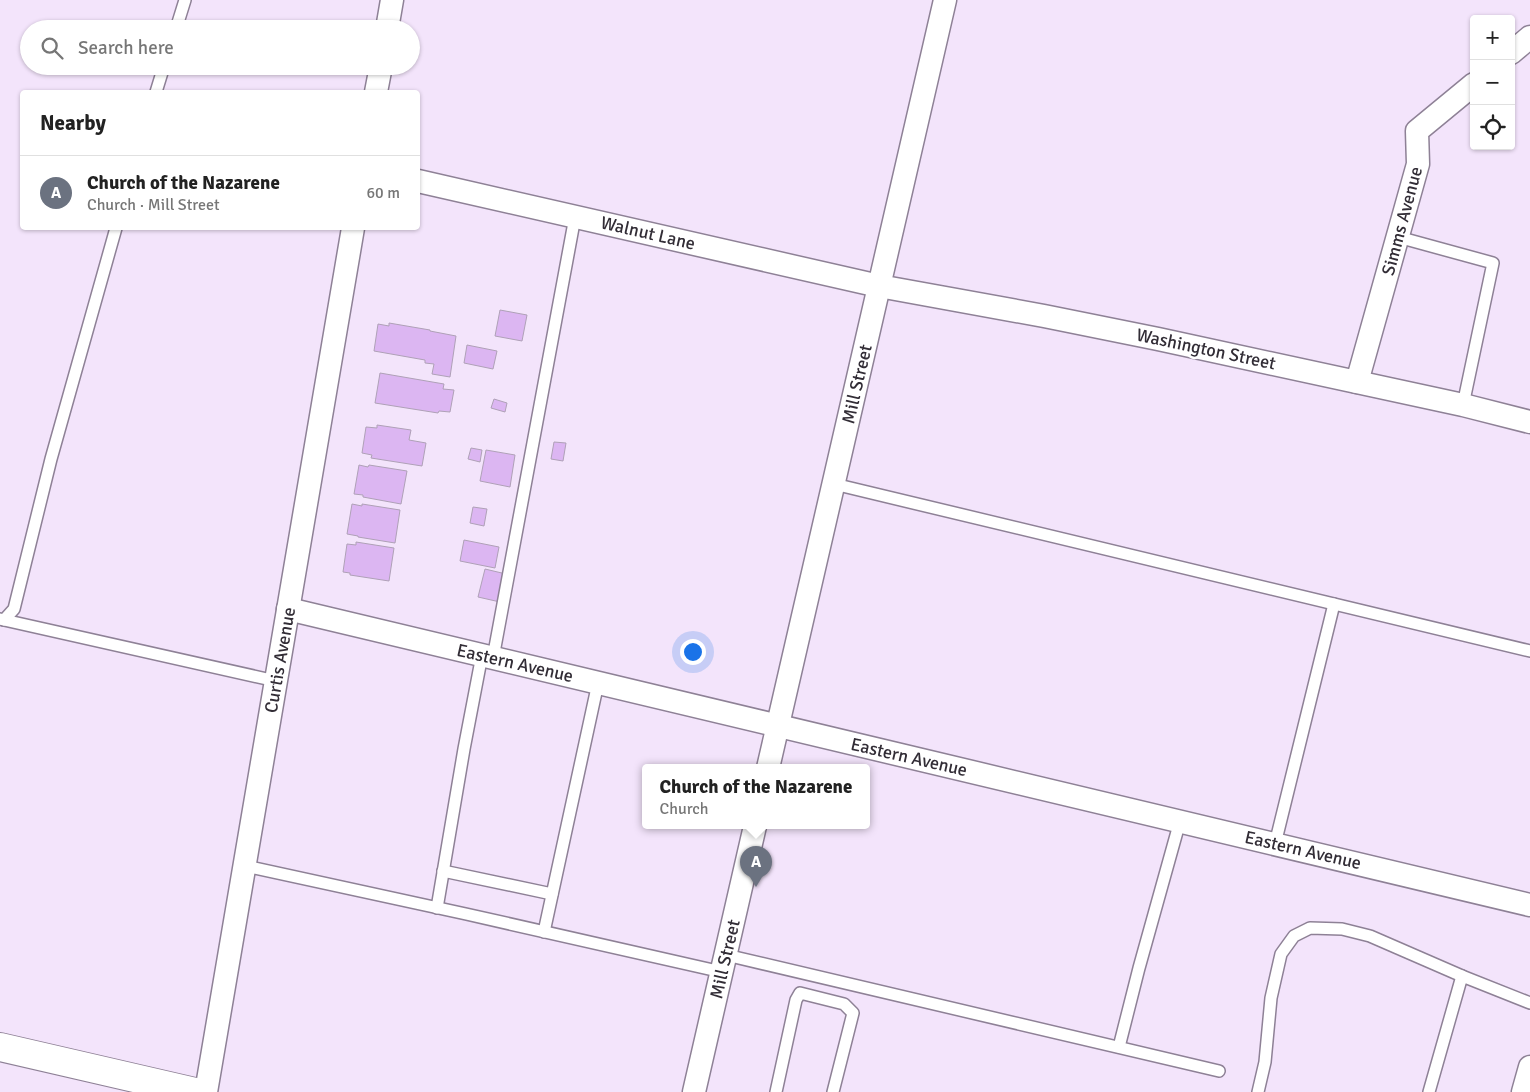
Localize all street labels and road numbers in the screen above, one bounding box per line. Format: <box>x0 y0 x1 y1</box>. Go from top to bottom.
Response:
street label: Simms Avenue <box>1377 164 1427 278</box>
street label: Walnut Lane <box>599 211 697 255</box>
street label: Washington Street <box>1134 323 1278 375</box>
street label: Mill Street <box>837 342 877 426</box>
street label: Curtis Avenue <box>260 605 300 715</box>
street label: Eastern Avenue <box>455 639 575 687</box>
street label: Eastern Avenue <box>849 733 969 781</box>
street label: Eastern Avenue <box>1243 826 1363 874</box>
street label: Mill Street <box>705 917 745 1001</box>

